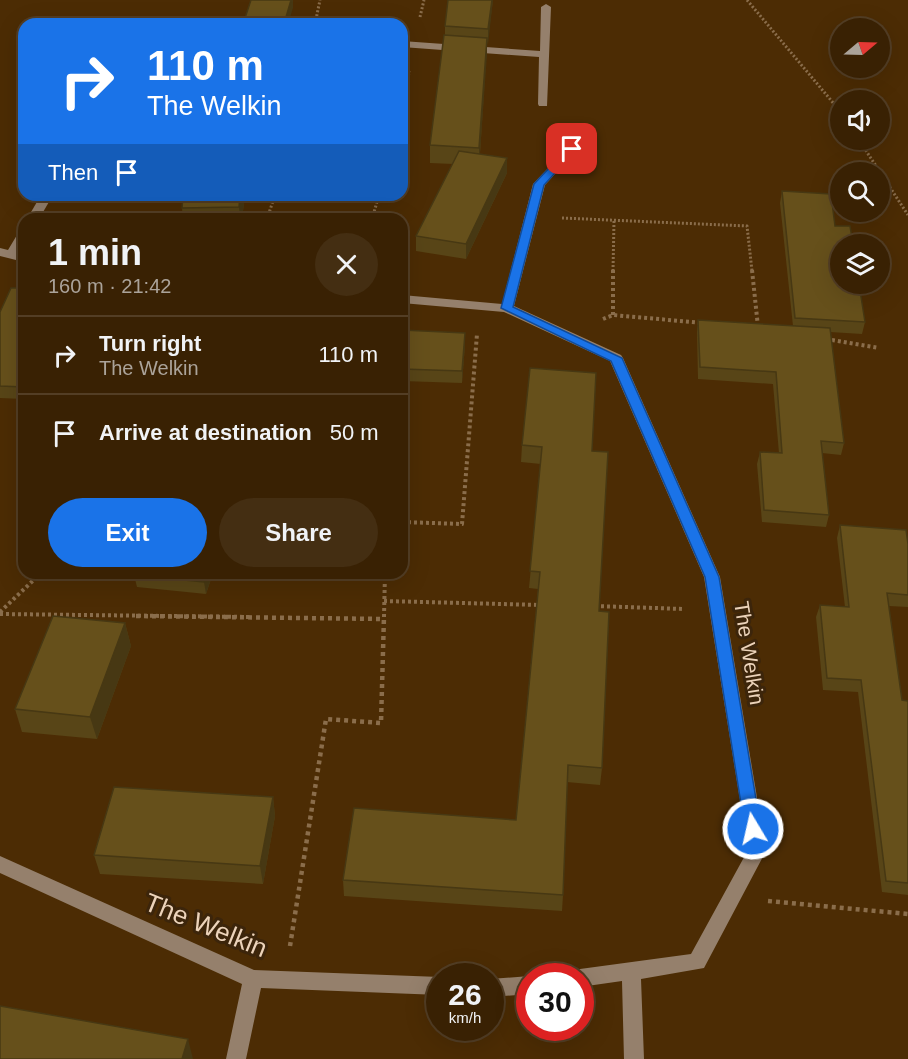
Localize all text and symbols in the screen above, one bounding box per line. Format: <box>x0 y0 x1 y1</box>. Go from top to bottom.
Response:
north arrow <box>830 18 890 78</box>
map controls <box>830 18 890 294</box>
icon: right <box>48 42 126 120</box>
text: 110 m <box>147 42 264 89</box>
button: sound <box>830 90 890 150</box>
text: The Welkin <box>147 91 282 121</box>
pin <box>546 123 597 174</box>
icon: arrive <box>555 132 588 165</box>
icon: arrive <box>110 156 143 189</box>
text: Then <box>48 160 98 185</box>
button: search <box>830 162 890 222</box>
text: 1 min <box>48 232 142 273</box>
button: close <box>315 233 378 296</box>
button: layers <box>830 234 890 294</box>
text: 160 m · 21:42 <box>48 275 171 297</box>
text: Turn right <box>99 331 201 356</box>
icon: right <box>48 339 81 372</box>
text: 110 m <box>318 342 378 367</box>
text: The Welkin <box>99 357 199 379</box>
icon: arrive <box>48 417 81 450</box>
text: Arrive at destination <box>99 420 312 445</box>
text: 50 m <box>330 420 379 445</box>
button: Exit <box>48 498 207 567</box>
button: Share <box>219 498 378 567</box>
street label: The Welkin <box>730 599 769 706</box>
position arrow <box>721 797 785 861</box>
street label: The Welkin <box>140 887 272 963</box>
speed limit sign: 30 <box>516 963 594 1041</box>
text: 26 <box>448 978 482 1011</box>
text: km/h <box>449 1009 481 1026</box>

